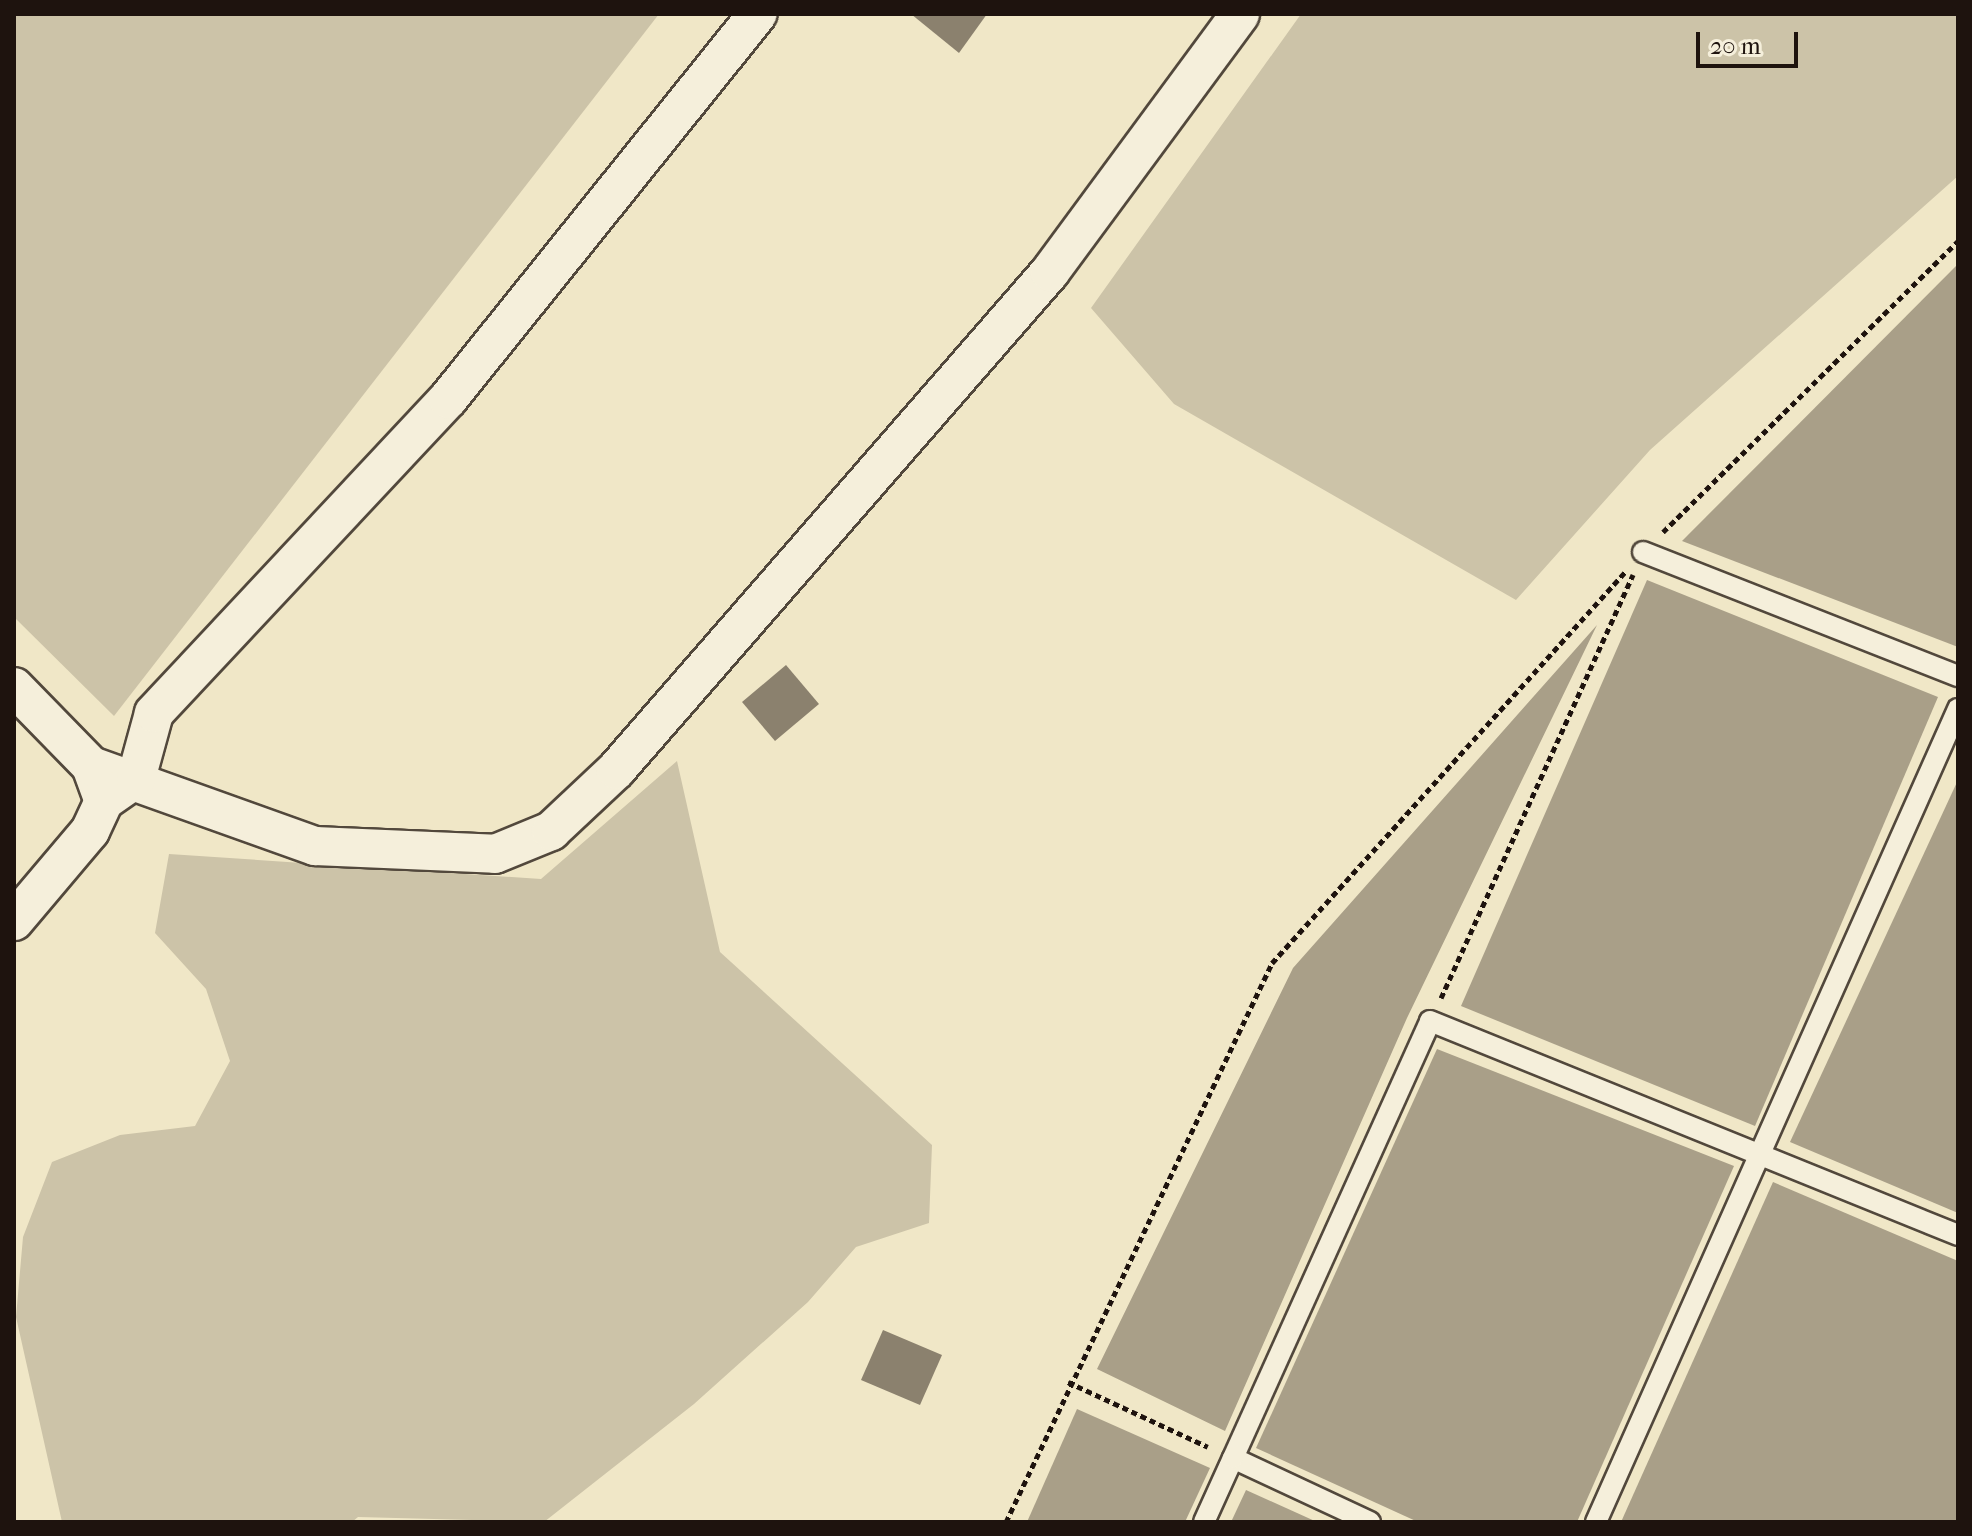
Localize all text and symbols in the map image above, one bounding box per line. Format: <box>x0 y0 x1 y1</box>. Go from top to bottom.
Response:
scale bar <box>1700 16 1802 66</box>
text: 20 m <box>1710 32 1761 60</box>

